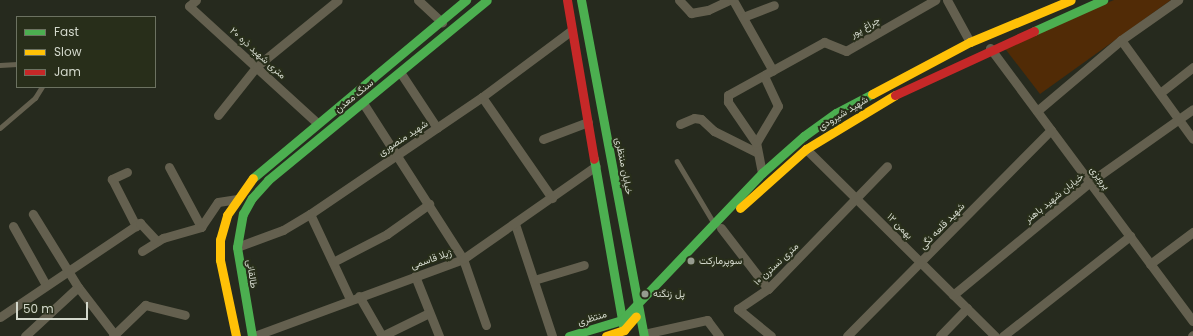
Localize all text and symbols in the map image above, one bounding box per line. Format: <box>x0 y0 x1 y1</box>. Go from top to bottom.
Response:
street label: چراغ پور <box>848 14 882 40</box>
legend <box>16 16 156 88</box>
text: Fast <box>54 23 79 40</box>
street label: ۲۰ متری شهید ذره <box>228 25 288 81</box>
text: Slow <box>54 43 82 60</box>
text: Jam <box>54 63 81 80</box>
street label: سنگ معدن <box>332 77 376 115</box>
street label: شهید شیرودی <box>816 93 870 133</box>
street label: شهید منصوری <box>376 118 430 158</box>
street label: خیابان منتظری <box>613 136 635 196</box>
street label: پرویزی <box>1087 164 1113 192</box>
street label: خیابان شهید باهنر <box>1022 171 1086 225</box>
street label: شهید قلعه نگی <box>917 200 967 252</box>
street label: ۱۲ بهمن <box>885 211 915 241</box>
street label: ۱۰ متری نسترن <box>751 240 801 288</box>
street label: ژیلا قاسمی <box>409 246 453 272</box>
place label: سوپرمارکت <box>699 255 742 267</box>
marker: سوپرمارکت <box>686 256 696 266</box>
street label: طالقانی <box>244 259 260 289</box>
place label: پل زنگنه <box>653 288 685 300</box>
marker: پل زنگنه <box>640 289 650 299</box>
scale bar <box>18 294 90 320</box>
text: 50 m <box>23 300 54 317</box>
street label: منتظری <box>576 308 608 328</box>

